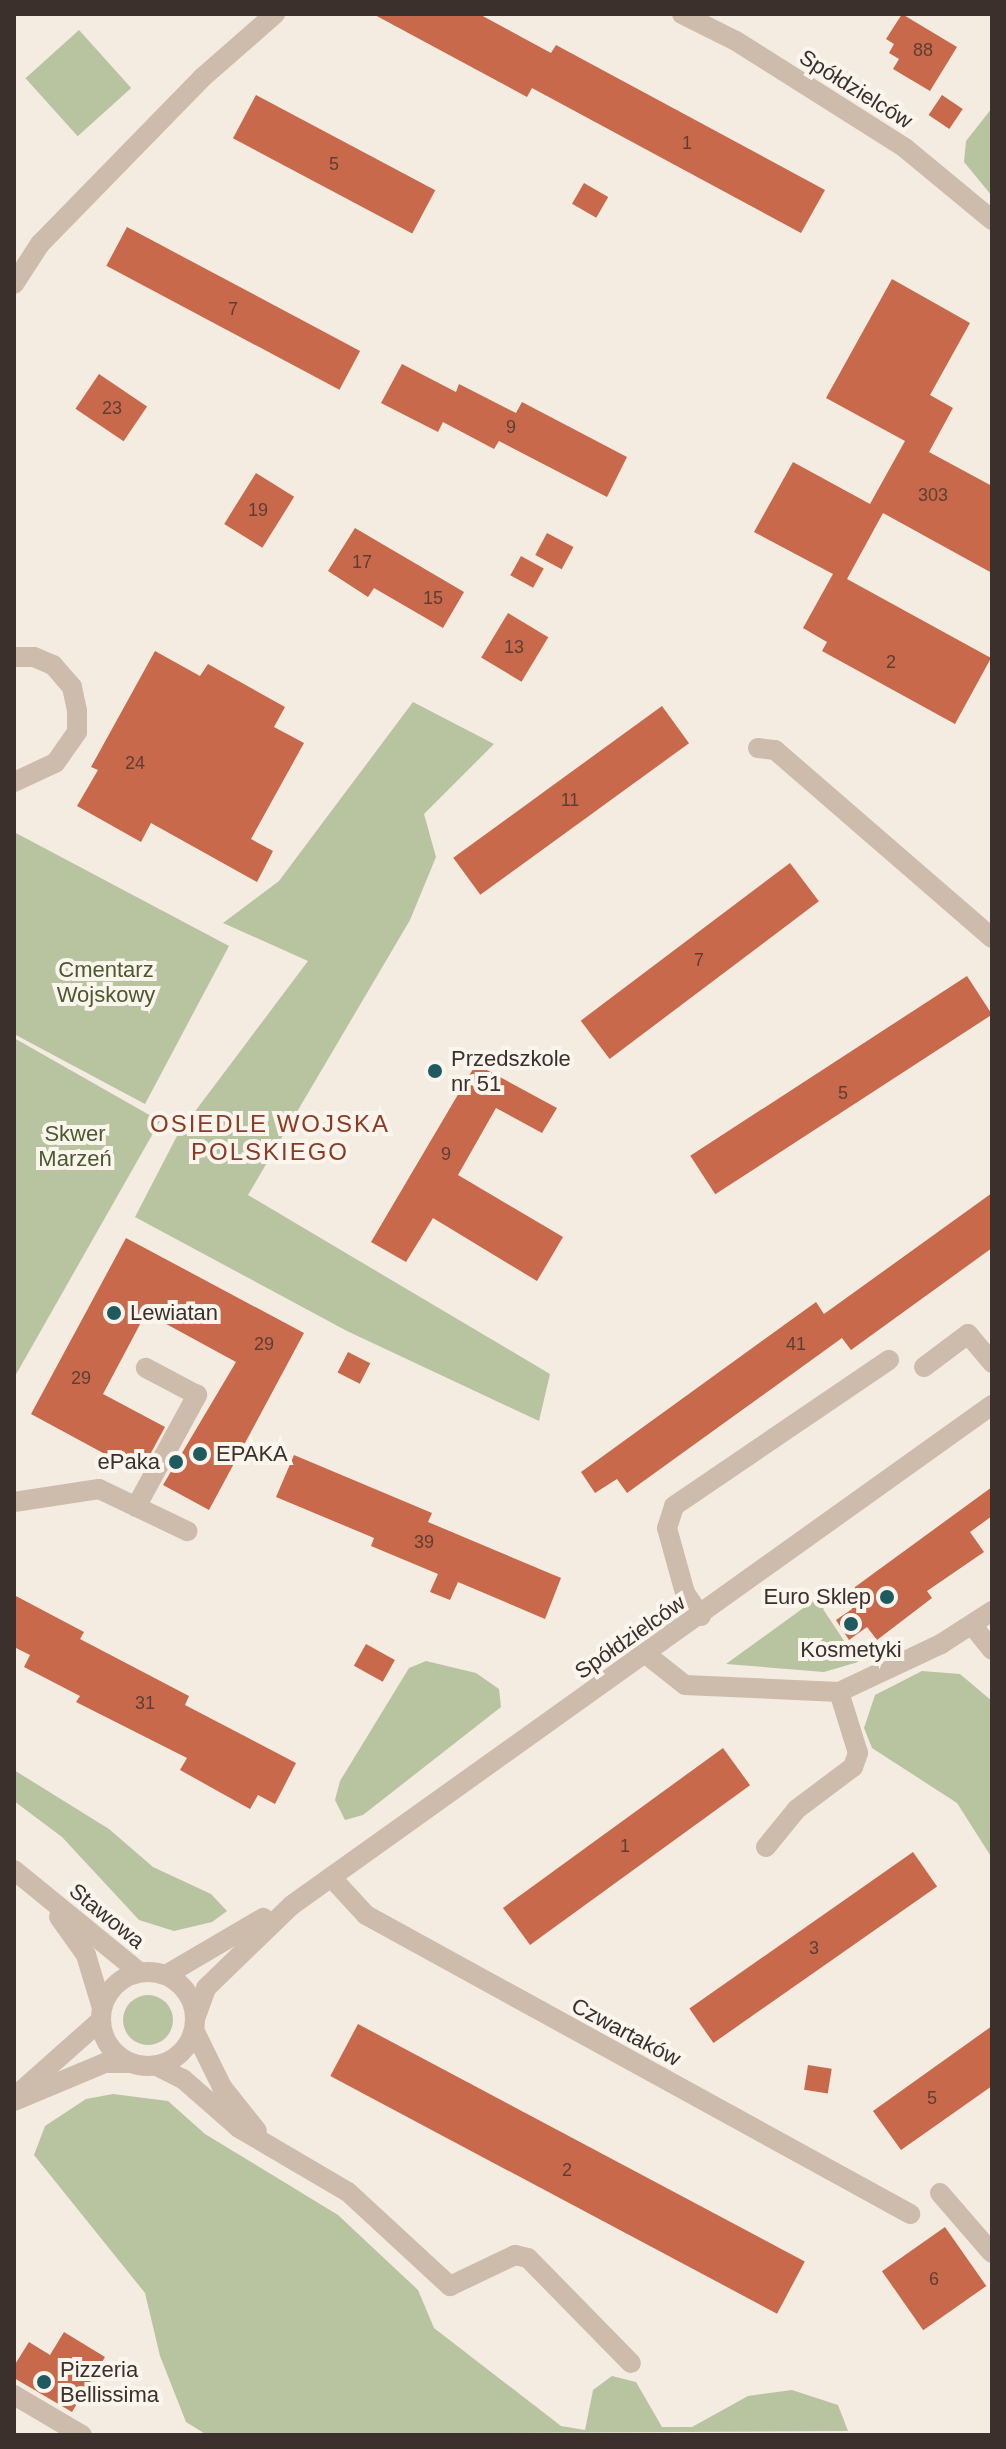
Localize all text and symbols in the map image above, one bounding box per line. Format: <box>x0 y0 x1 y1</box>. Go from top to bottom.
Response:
house number: 88 <box>913 39 933 61</box>
street label: Spółdzielców <box>795 44 917 134</box>
house number: 1 <box>682 132 692 154</box>
house number: 5 <box>329 153 339 175</box>
house number: 7 <box>228 298 238 320</box>
house number: 23 <box>102 397 122 419</box>
house number: 9 <box>506 416 516 438</box>
house number: 303 <box>918 484 948 506</box>
house number: 19 <box>248 499 268 521</box>
house number: 17 <box>352 551 372 573</box>
house number: 15 <box>423 587 443 609</box>
house number: 13 <box>504 636 524 658</box>
house number: 2 <box>886 651 896 673</box>
house number: 24 <box>125 752 145 774</box>
house number: 11 <box>561 789 579 811</box>
house number: 7 <box>694 949 704 971</box>
park label: Cmentarz Wojskowy <box>57 956 155 1008</box>
place label: Przedszkole nr 51 <box>451 1045 571 1096</box>
marker: Przedszkole nr 51 <box>426 1062 444 1080</box>
house number: 5 <box>838 1082 848 1104</box>
district label: OSIEDLE WOJSKA POLSKIEGO <box>150 1110 390 1166</box>
park label: Skwer Marzeń <box>38 1120 112 1172</box>
house number: 9 <box>441 1143 451 1165</box>
place label: Lewiatan <box>130 1300 218 1326</box>
marker: Lewiatan <box>105 1304 123 1322</box>
house number: 29 <box>254 1333 274 1355</box>
house number: 41 <box>786 1333 806 1355</box>
house number: 29 <box>71 1367 91 1389</box>
place label: EPAKA <box>216 1441 288 1467</box>
marker: EPAKA <box>191 1445 209 1463</box>
place label: ePaka <box>98 1449 160 1475</box>
marker: ePaka <box>167 1453 185 1471</box>
house number: 39 <box>414 1531 434 1553</box>
place label: Euro Sklep <box>763 1584 871 1610</box>
marker: Euro Sklep <box>878 1588 896 1606</box>
street label: Spółdzielców <box>570 1589 690 1685</box>
marker: Kosmetyki <box>842 1615 860 1633</box>
place label: Kosmetyki <box>800 1637 902 1663</box>
house number: 31 <box>135 1692 155 1714</box>
house number: 1 <box>620 1835 630 1857</box>
street label: Stawowa <box>64 1878 150 1954</box>
house number: 3 <box>809 1937 819 1959</box>
street label: Czwartaków <box>567 1992 685 2072</box>
house number: 5 <box>927 2087 937 2109</box>
house number: 2 <box>562 2159 572 2181</box>
house number: 6 <box>929 2268 939 2290</box>
place label: Pizzeria Bellissima <box>60 2356 159 2408</box>
marker: Pizzeria Bellissima <box>35 2373 53 2391</box>

